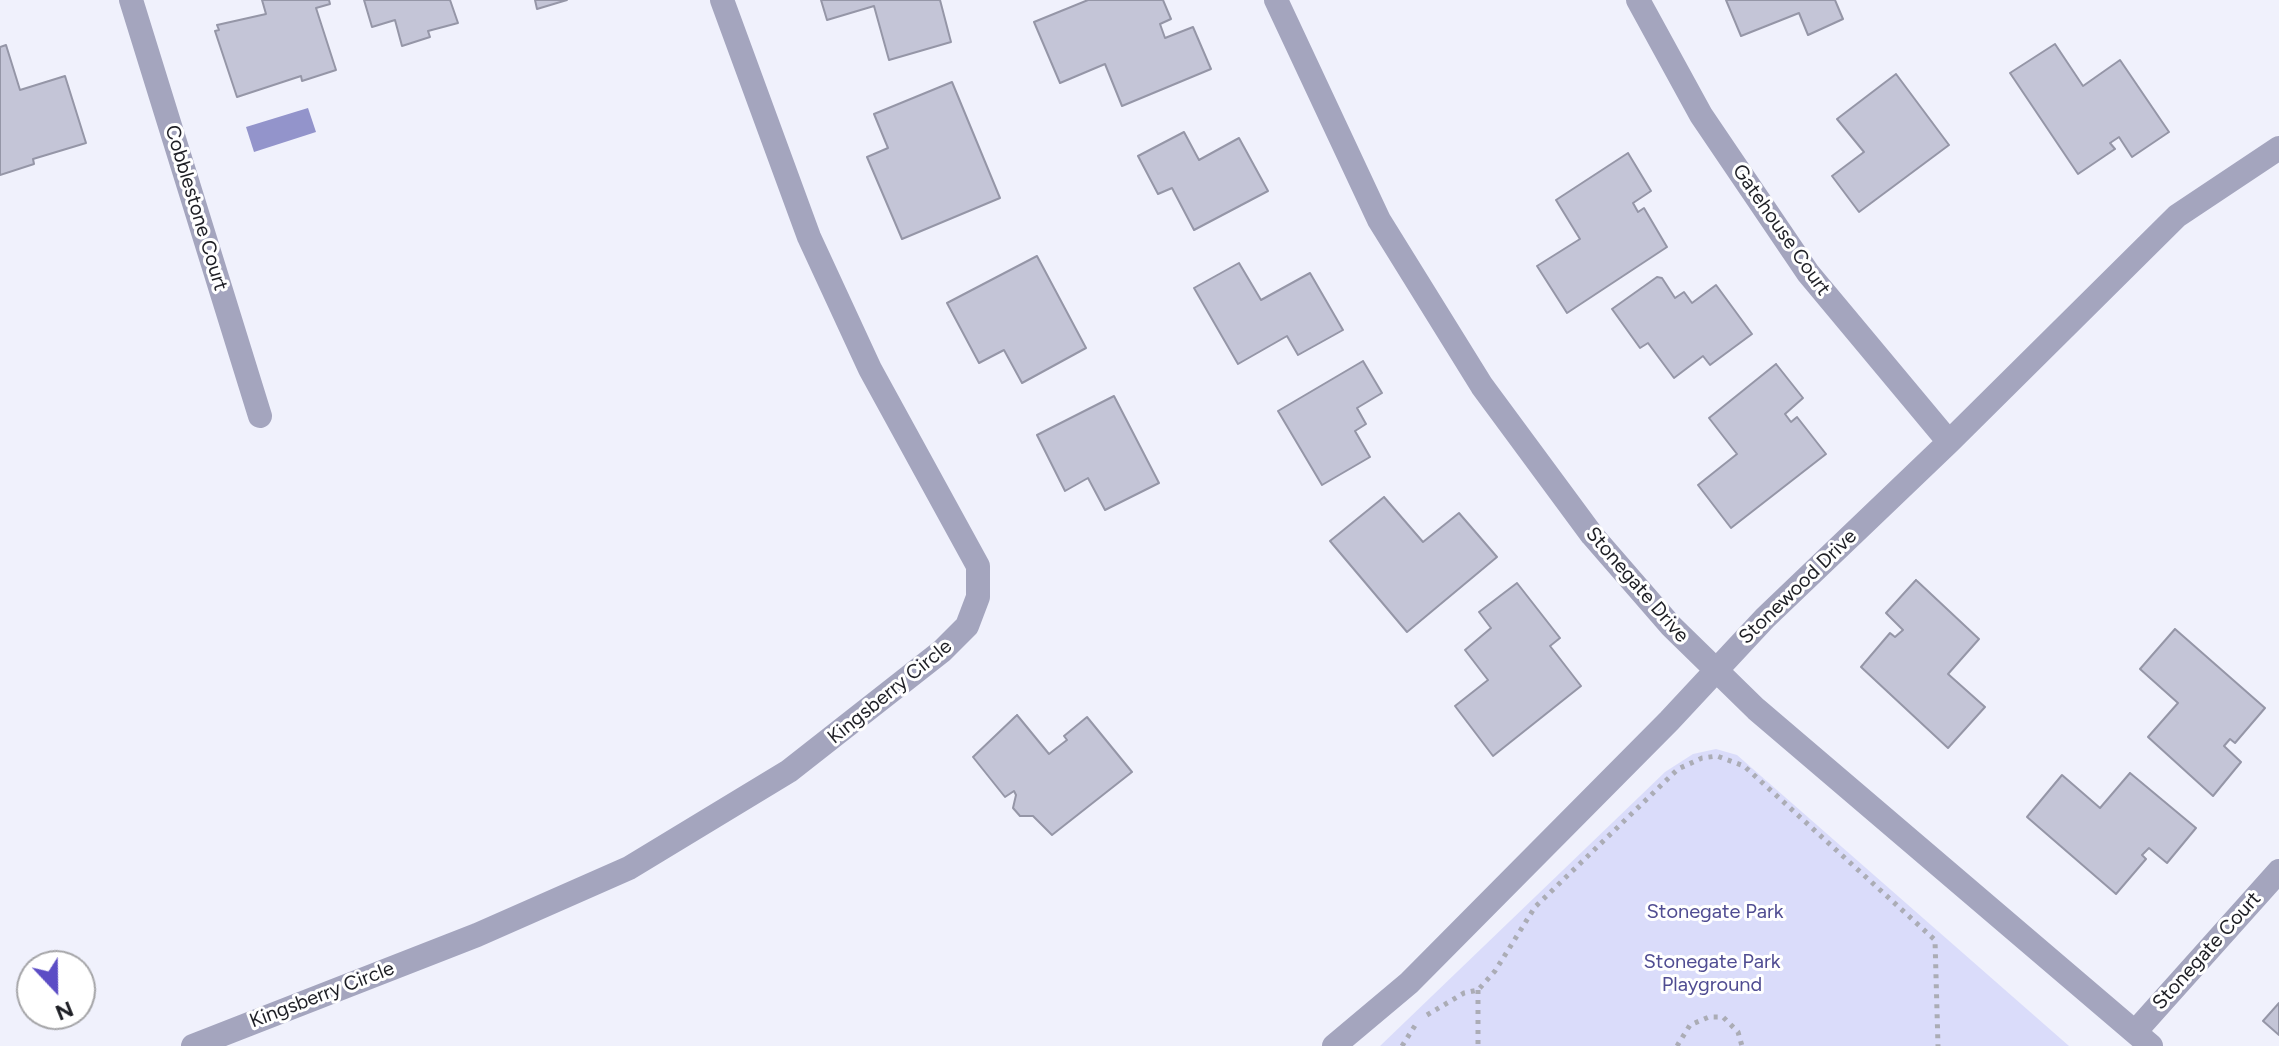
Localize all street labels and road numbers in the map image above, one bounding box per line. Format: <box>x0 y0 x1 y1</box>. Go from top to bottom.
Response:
street label: Cobblestone Court <box>159 122 233 294</box>
street label: Gatehouse Court <box>1727 160 1835 300</box>
street label: Stonegate Drive <box>1580 522 1694 648</box>
street label: Stonewood Drive <box>1734 525 1862 649</box>
street label: Kingsberry Circle <box>823 635 957 749</box>
street label: Stonegate Court <box>2148 887 2266 1015</box>
street label: Kingsberry Circle <box>246 956 398 1034</box>

